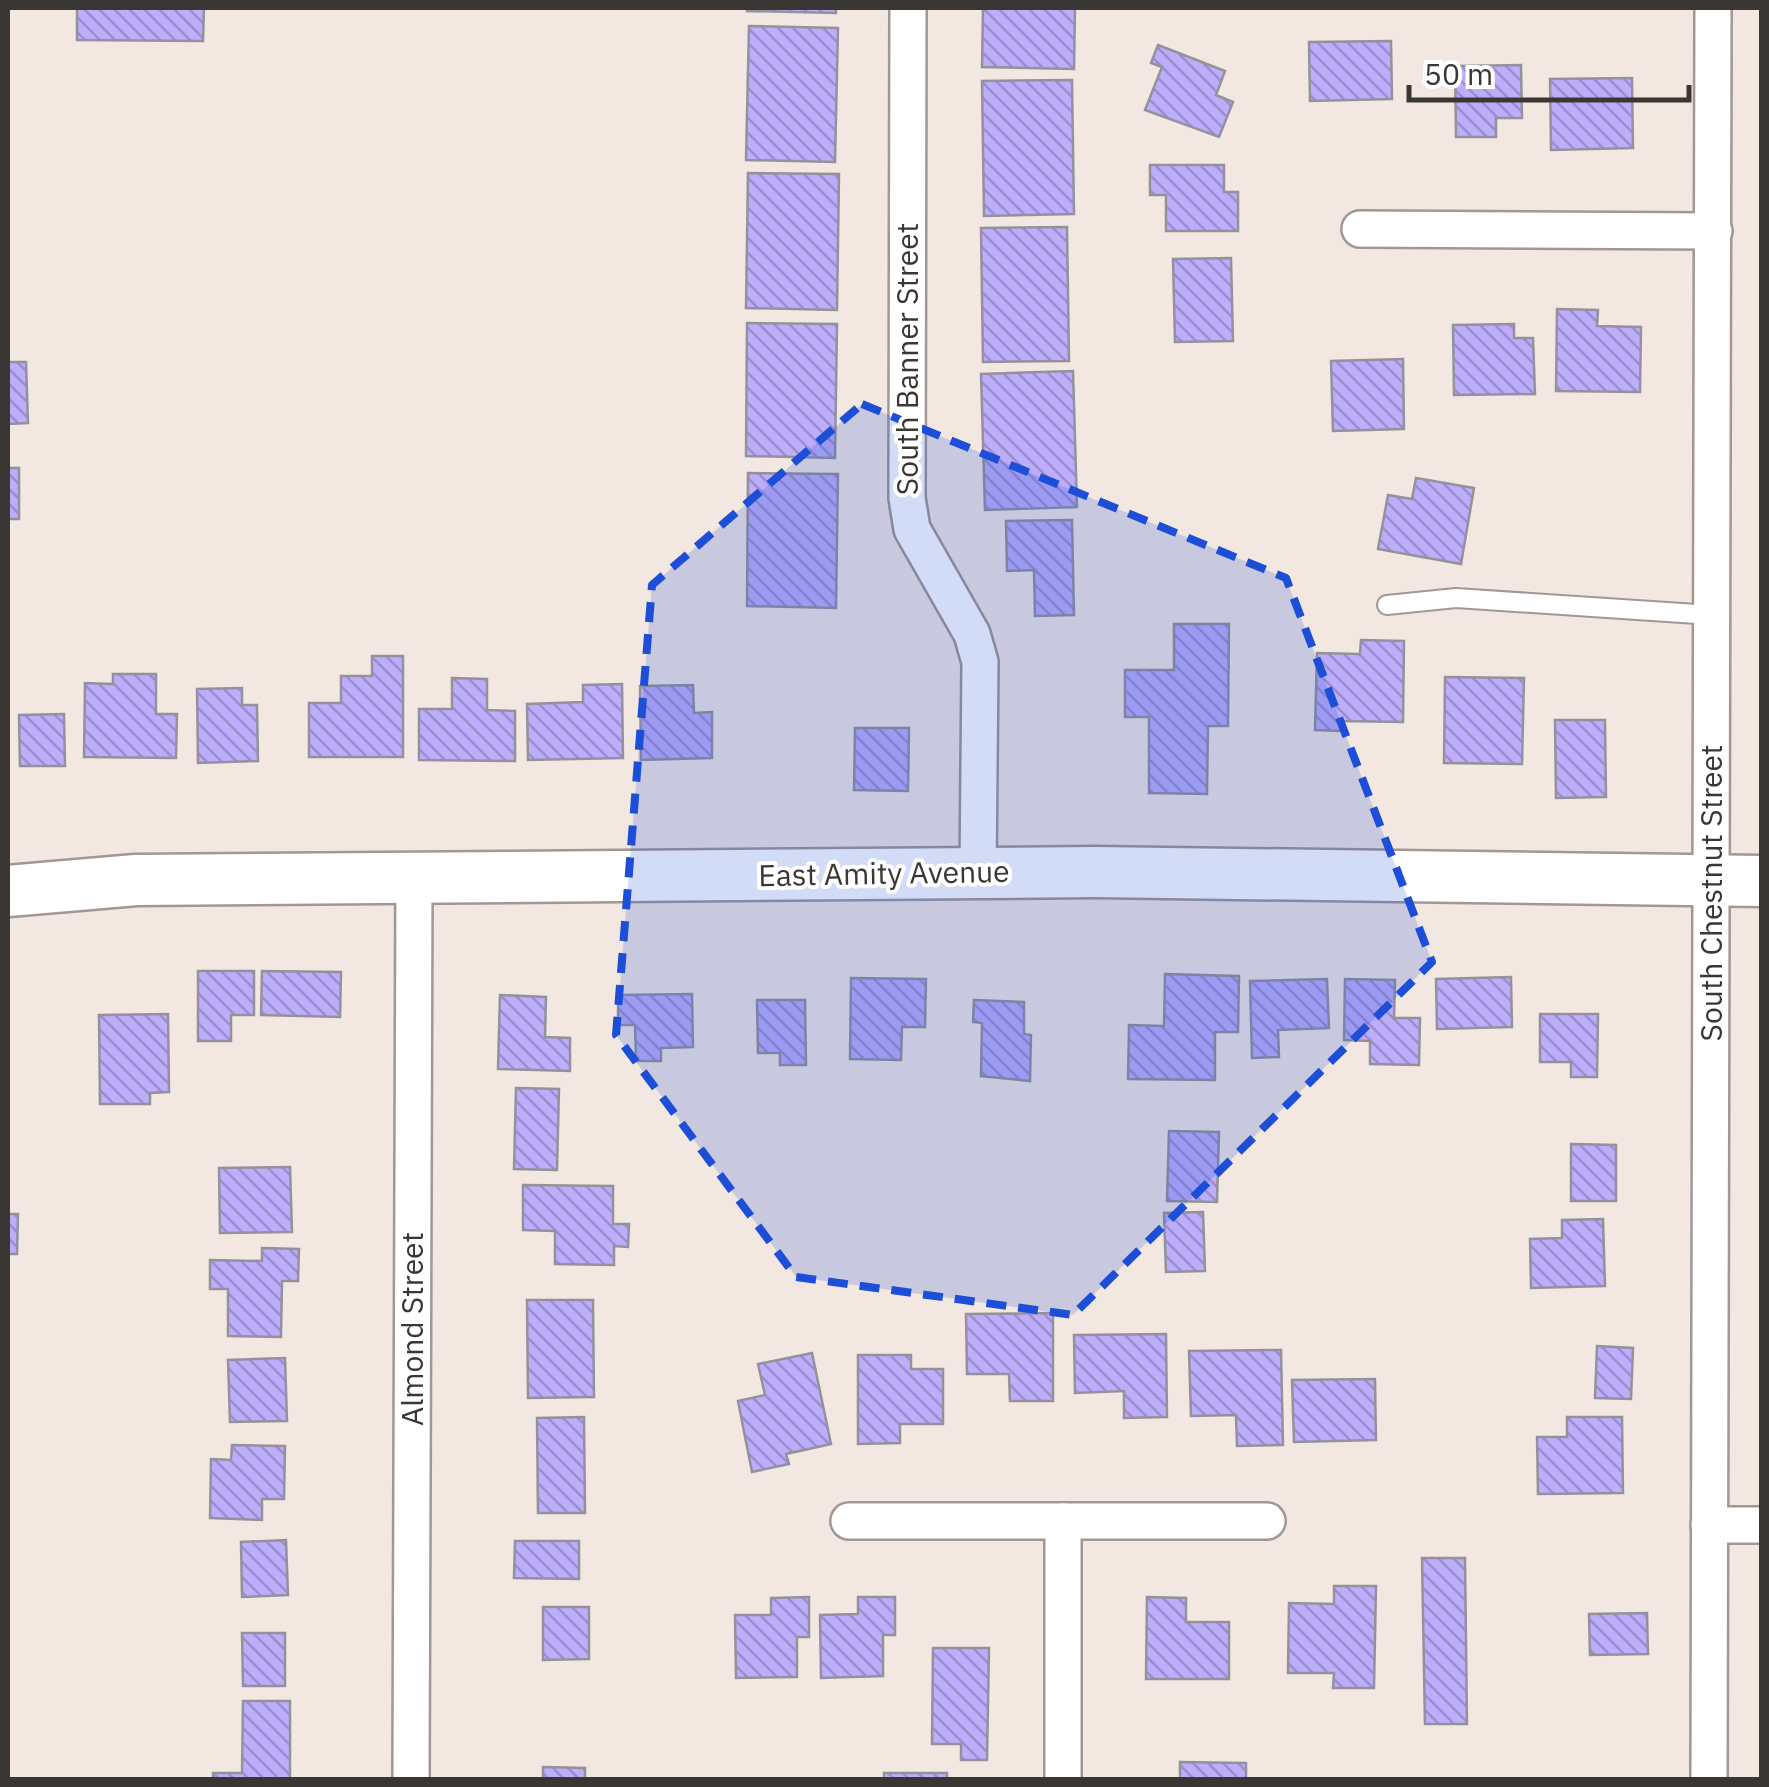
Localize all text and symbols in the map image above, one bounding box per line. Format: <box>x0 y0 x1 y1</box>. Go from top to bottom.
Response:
scale bar <box>1409 40 1689 102</box>
text: 50 m <box>1424 54 1493 93</box>
street label: South Banner Street <box>887 223 926 495</box>
street label: South Chestnut Street <box>1691 745 1730 1041</box>
street label: East Amity Avenue <box>758 851 1010 894</box>
street label: Almond Street <box>392 1232 431 1426</box>

